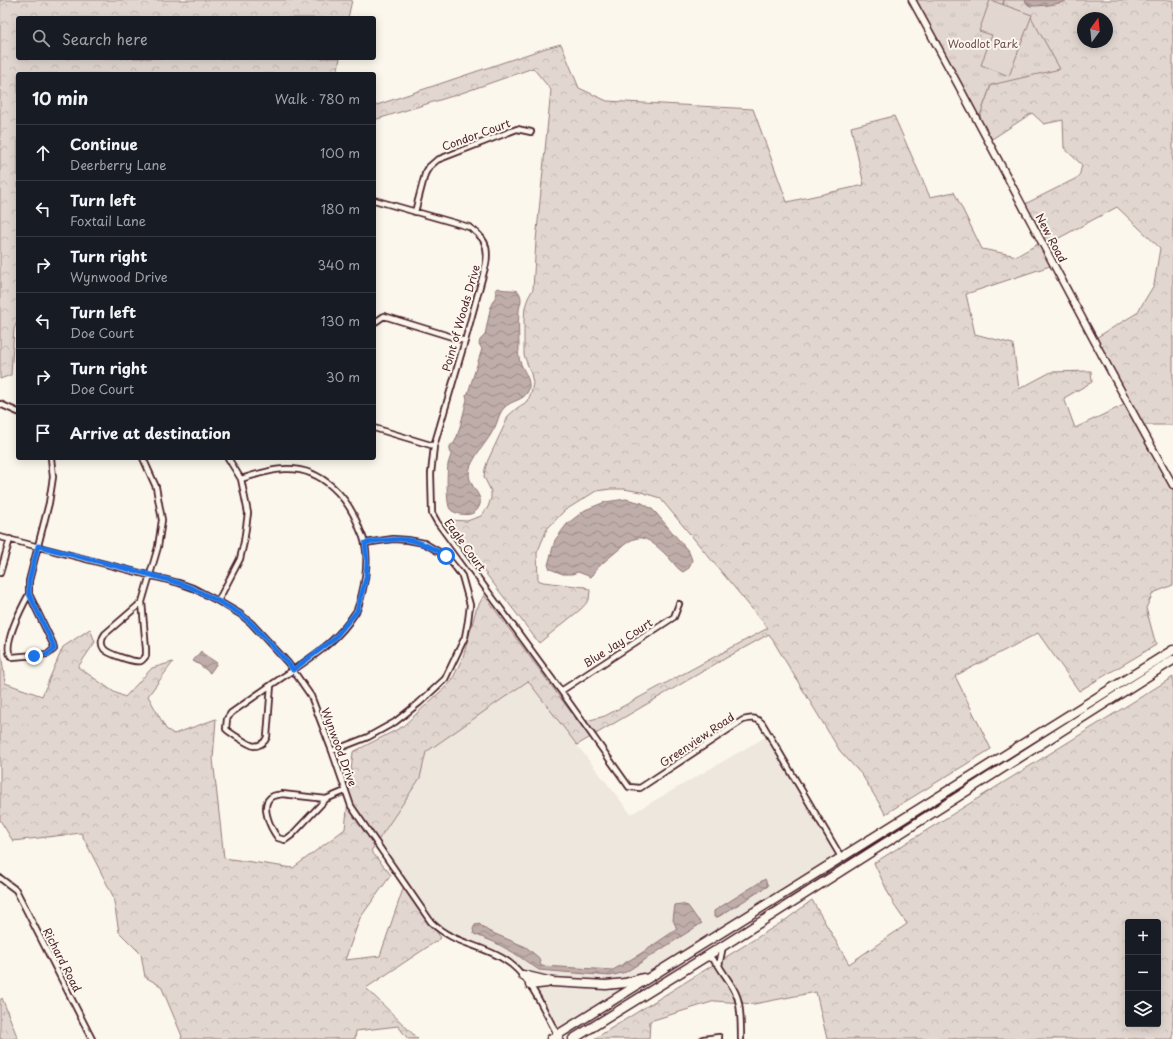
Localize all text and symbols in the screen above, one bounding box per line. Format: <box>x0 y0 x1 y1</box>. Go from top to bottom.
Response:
north arrow <box>1077 12 1113 48</box>
search box <box>16 16 376 60</box>
icon: search <box>30 27 52 49</box>
text: Search here <box>62 27 148 50</box>
park label: Woodlot Park <box>948 35 1019 52</box>
text: 10 min <box>32 85 88 111</box>
text: Walk · 780 m <box>275 89 360 108</box>
street label: Condor Court <box>439 114 513 155</box>
text: Continue <box>70 132 138 155</box>
icon: ahead <box>32 142 54 164</box>
text: 100 m <box>320 143 360 162</box>
text: Deerberry Lane <box>70 155 167 174</box>
text: Turn left <box>70 188 136 211</box>
icon: left <box>32 198 54 220</box>
text: 180 m <box>321 199 360 218</box>
street label: New Road <box>1031 210 1072 265</box>
text: Foxtail Lane <box>70 211 146 230</box>
text: Turn right <box>70 244 147 267</box>
icon: right <box>32 254 54 276</box>
text: 340 m <box>317 255 360 274</box>
street label: Point of Woods Drive <box>437 262 484 373</box>
text: Wynwood Drive <box>70 267 168 286</box>
text: Turn left <box>70 300 136 323</box>
icon: left <box>32 310 54 332</box>
text: 130 m <box>321 311 360 330</box>
text: Doe Court <box>70 323 134 342</box>
text: Turn right <box>70 356 147 379</box>
icon: right <box>32 366 54 388</box>
text: 30 m <box>326 367 360 386</box>
text: Doe Court <box>70 379 134 398</box>
text: Arrive at destination <box>70 421 231 444</box>
icon: arrive <box>32 422 54 444</box>
street label: Eagle Court <box>440 515 491 575</box>
route start <box>437 547 455 565</box>
street label: Blue Jay Court <box>580 614 656 671</box>
route end <box>25 647 43 665</box>
street label: Wynwood Drive <box>317 705 362 789</box>
street label: Greenview Road <box>656 708 737 771</box>
map controls <box>1125 919 1161 1027</box>
button: + <box>1125 919 1161 955</box>
street label: Richard Road <box>39 925 86 995</box>
button: − <box>1125 955 1161 991</box>
button: layers <box>1125 991 1161 1027</box>

